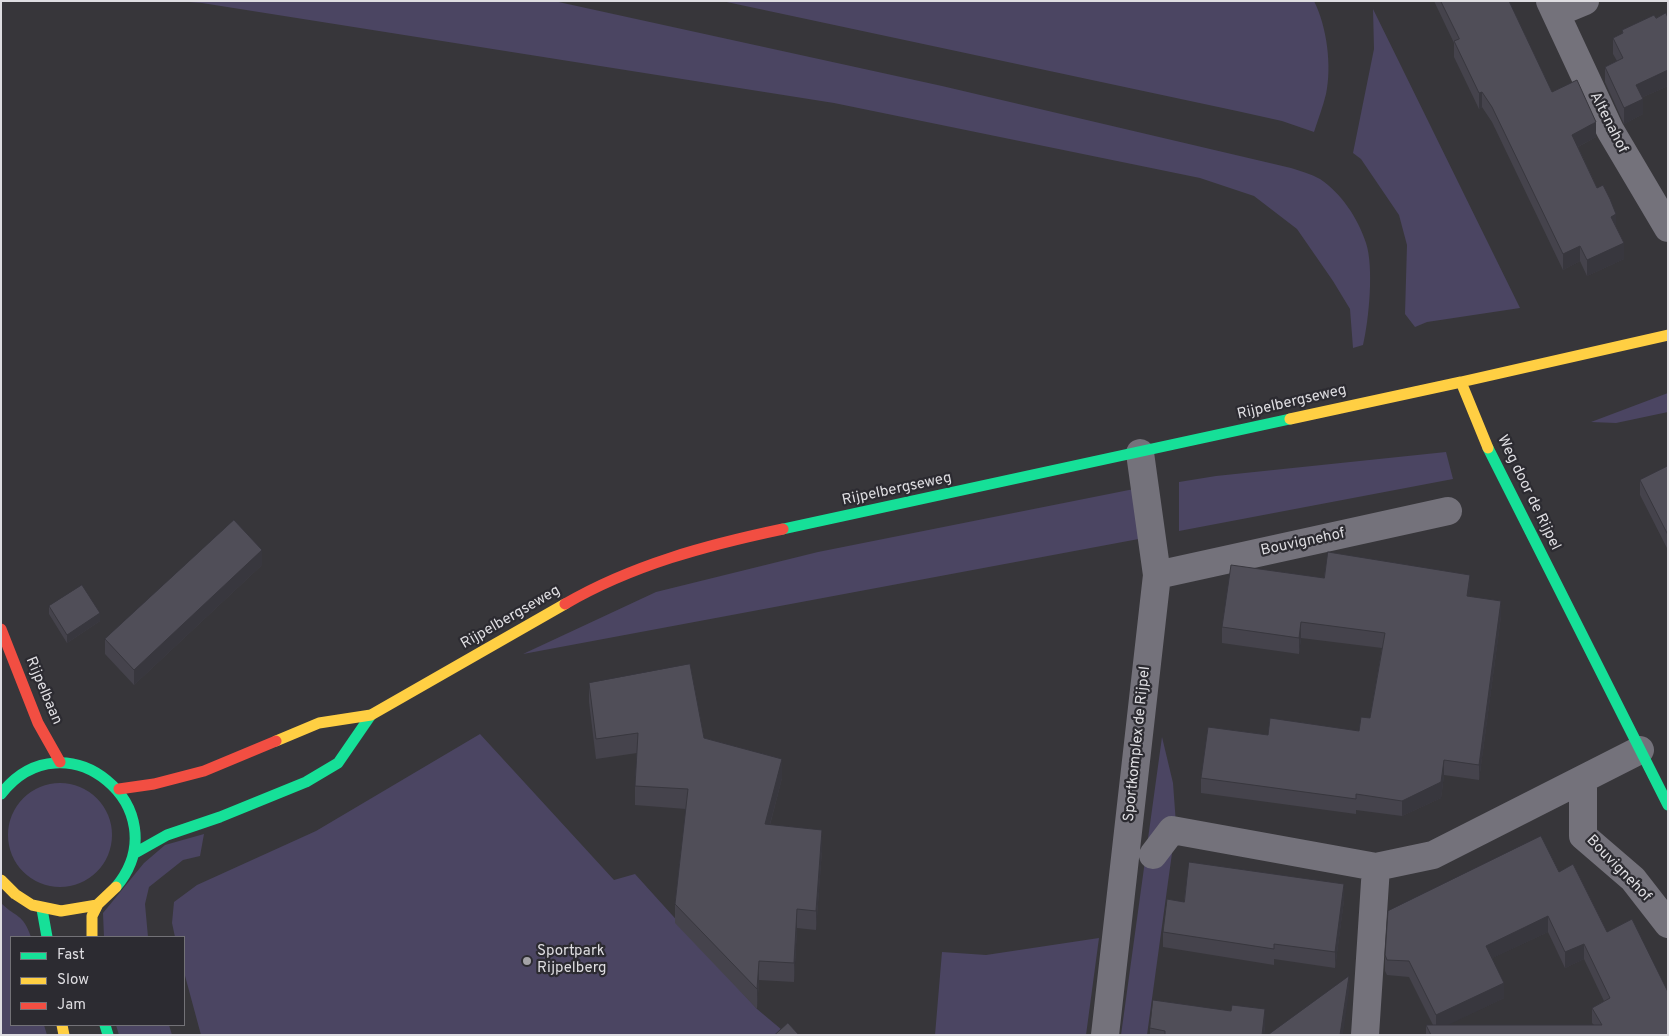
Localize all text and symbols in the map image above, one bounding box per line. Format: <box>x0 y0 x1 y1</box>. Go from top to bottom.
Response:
street label: Altenahof <box>1585 89 1631 157</box>
street label: Rijpelbergseweg <box>1236 382 1348 424</box>
street label: Weg door de Rijpel <box>1492 432 1564 554</box>
street label: Rijpelbergseweg <box>840 470 954 510</box>
street label: Bouvignehof <box>1259 525 1347 561</box>
street label: Rijpelbergseweg <box>458 582 564 654</box>
street label: Rijpelbaan <box>21 654 65 728</box>
street label: Sportkomplex de Rijpel <box>1121 665 1155 823</box>
street label: Bouvignehof <box>1582 832 1654 906</box>
legend <box>10 936 185 1026</box>
place label: Sportpark Rijpelberg <box>537 943 607 978</box>
text: Fast <box>57 946 85 965</box>
marker: Sportpark Rijpelberg <box>521 955 533 967</box>
text: Slow <box>57 971 89 990</box>
text: Jam <box>57 996 86 1015</box>

